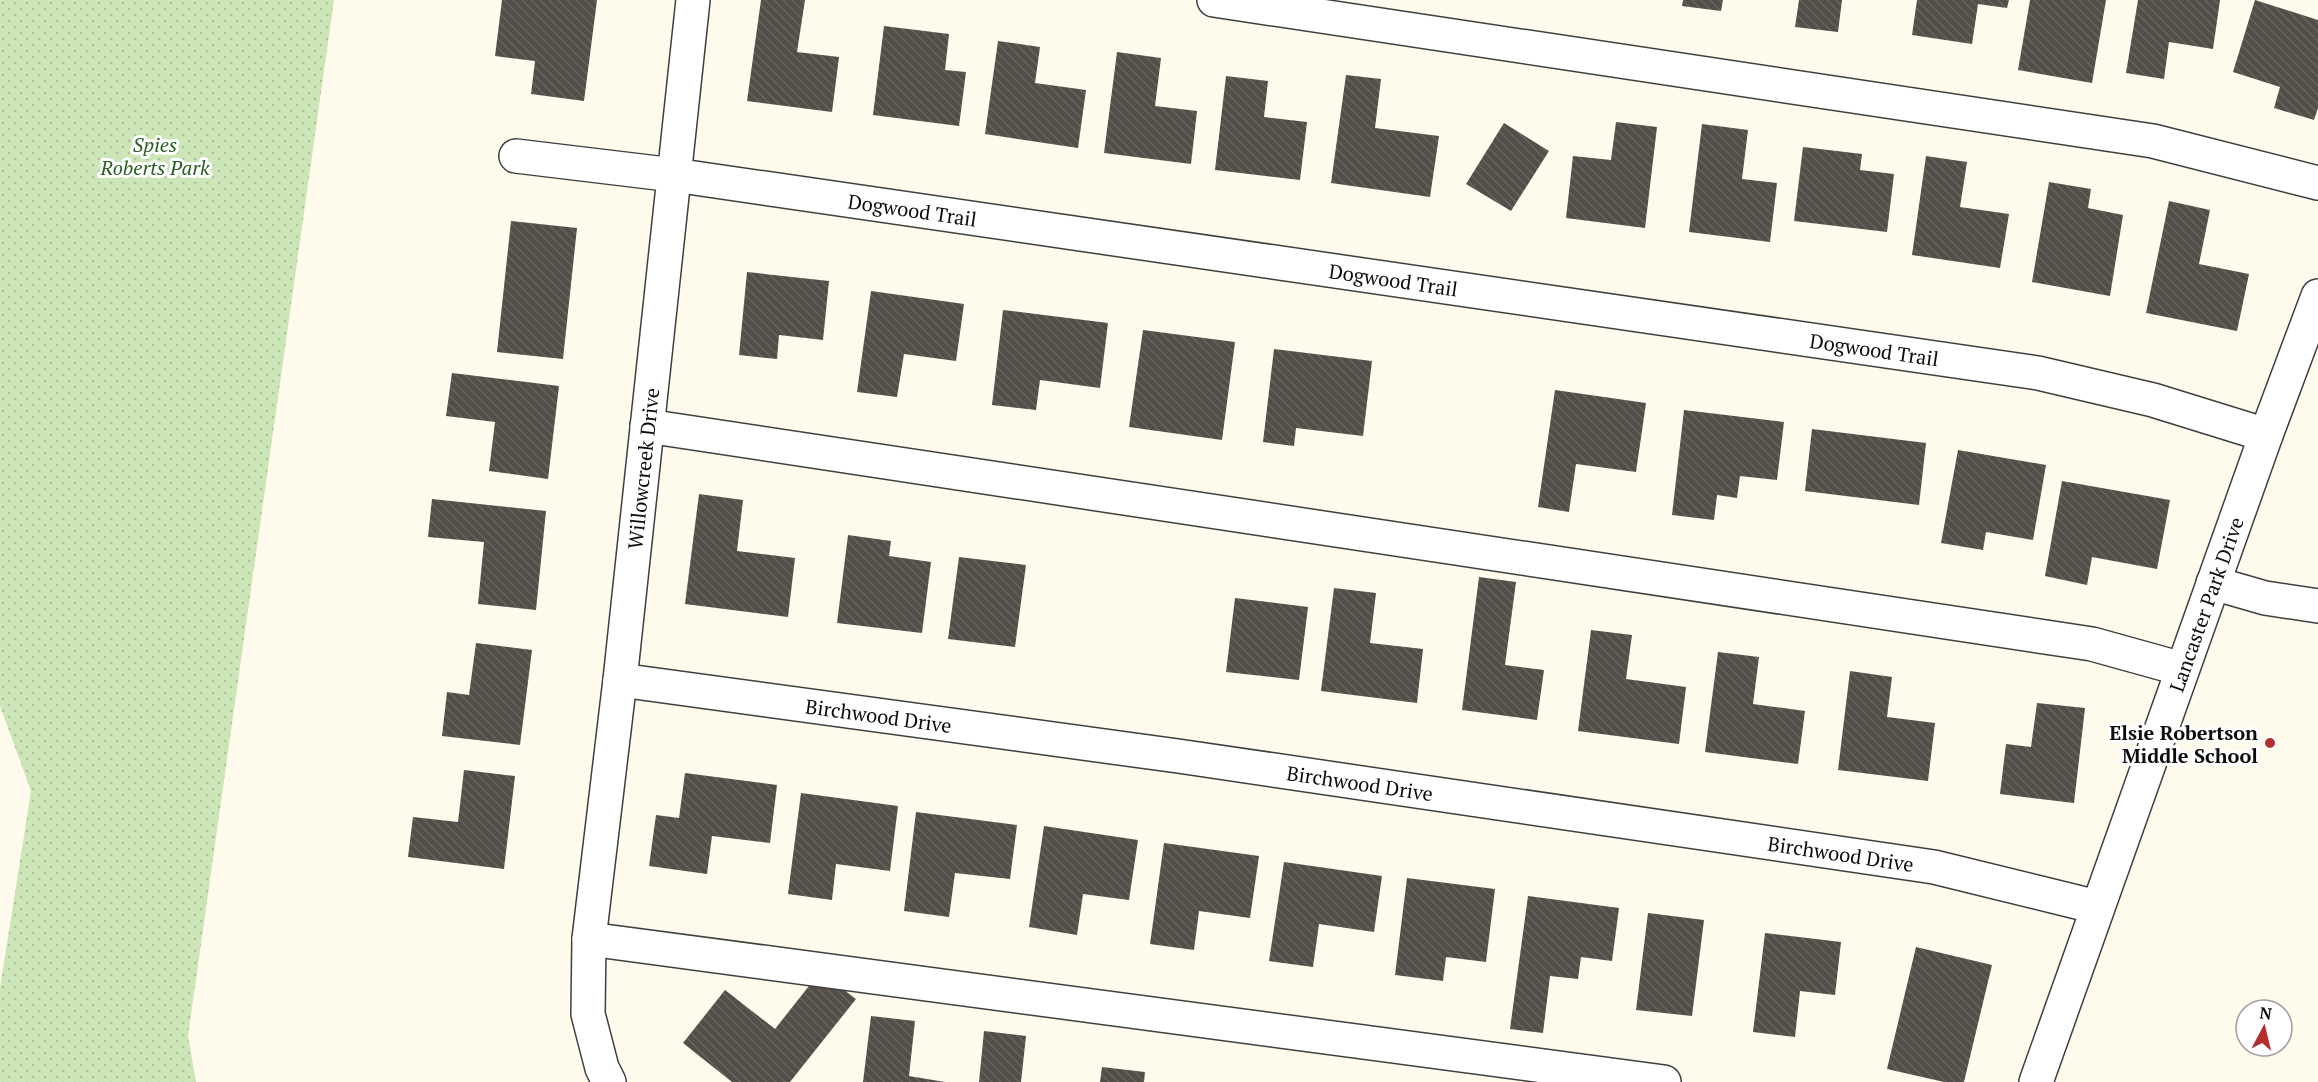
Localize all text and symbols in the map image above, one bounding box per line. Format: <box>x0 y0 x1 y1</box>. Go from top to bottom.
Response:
park label: Spies Roberts Park <box>99 131 210 181</box>
street label: Dogwood Trail <box>846 187 979 232</box>
street label: Dogwood Trail <box>1327 257 1460 302</box>
street label: Dogwood Trail <box>1808 327 1940 372</box>
street label: Willowcreek Drive <box>621 387 665 550</box>
street label: Lancaster Park Drive <box>2162 513 2249 695</box>
street label: Birchwood Drive <box>804 692 953 739</box>
place label: Elsie Robertson Middle School <box>2109 719 2258 769</box>
marker: Elsie Robertson Middle School <box>2263 736 2277 750</box>
street label: Birchwood Drive <box>1285 759 1435 807</box>
street label: Birchwood Drive <box>1766 829 1916 877</box>
north arrow <box>2234 998 2294 1058</box>
text: N <box>2258 1001 2273 1025</box>

